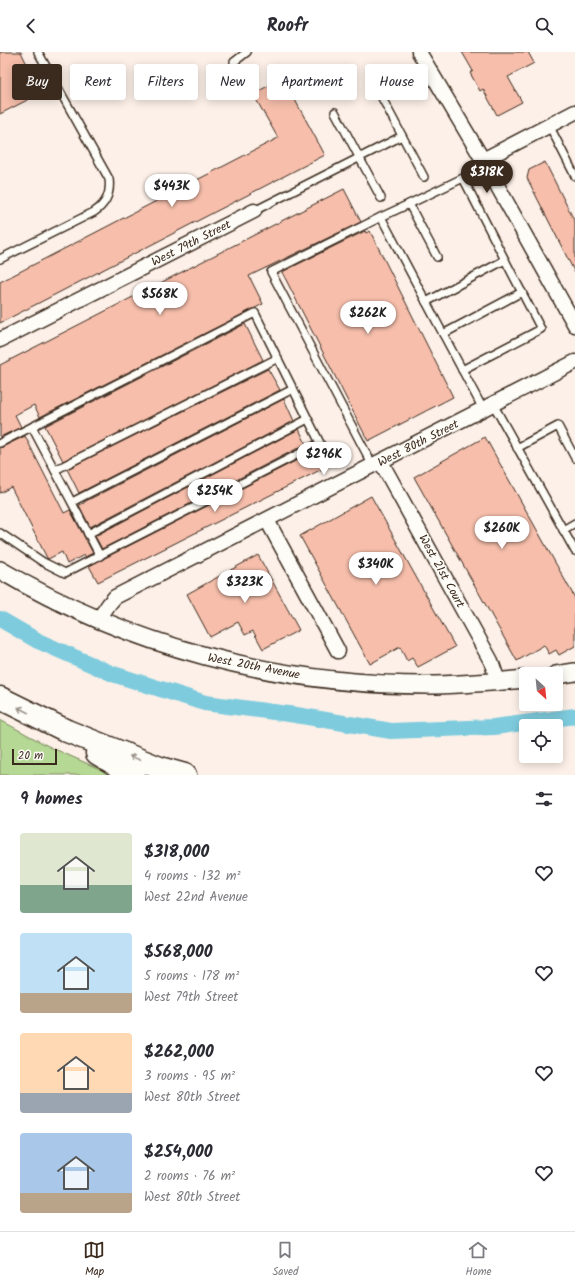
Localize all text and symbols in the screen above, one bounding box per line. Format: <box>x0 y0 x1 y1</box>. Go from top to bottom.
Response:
text: Roofr <box>267 12 308 41</box>
icon: back <box>20 15 42 37</box>
icon: search <box>533 15 555 37</box>
chip: Buy <box>12 64 62 100</box>
chip: Rent <box>70 64 126 100</box>
chip: Filters <box>134 64 198 100</box>
chip: New <box>206 64 259 100</box>
chip: Apartment <box>267 64 357 100</box>
chip: House <box>365 64 428 100</box>
pin: $318K <box>459 160 515 194</box>
text: $318K <box>470 162 504 183</box>
pin: $443K <box>144 174 200 208</box>
text: $443K <box>154 176 190 197</box>
street label: West 79th Street <box>148 215 235 272</box>
pin: $568K <box>132 282 188 316</box>
text: $568K <box>142 284 178 305</box>
pin: $262K <box>340 301 396 335</box>
text: $262K <box>349 303 387 324</box>
street label: West 80th Street <box>374 415 462 472</box>
pin: $296K <box>296 442 352 476</box>
text: $296K <box>306 444 342 465</box>
pin: $254K <box>187 479 243 513</box>
text: $254K <box>197 481 233 502</box>
pin: $260K <box>474 516 530 550</box>
text: $260K <box>484 518 520 539</box>
street label: West 21st Court <box>413 531 470 612</box>
pin: $340K <box>348 552 404 586</box>
text: $340K <box>358 554 394 575</box>
pin: $323K <box>217 570 273 604</box>
text: $323K <box>226 572 264 593</box>
street label: West 20th Avenue <box>206 648 302 685</box>
north arrow <box>519 667 563 711</box>
map controls <box>519 667 563 763</box>
one-way arrow <box>18 706 30 713</box>
button: locate <box>519 719 563 763</box>
scale bar <box>12 747 57 766</box>
text: 20 m <box>18 747 43 765</box>
one-way arrow <box>130 753 142 761</box>
text: 9 homes <box>20 786 83 813</box>
icon: filters <box>533 788 555 810</box>
text: $318,000 <box>144 839 209 866</box>
icon: home <box>52 849 100 897</box>
icon: heart <box>533 862 555 884</box>
text: 4 rooms · 132 m² <box>144 866 240 887</box>
text: West 22nd Avenue <box>144 887 248 908</box>
text: $568,000 <box>144 939 213 966</box>
icon: home <box>52 949 100 997</box>
icon: heart <box>533 962 555 984</box>
text: 5 rooms · 178 m² <box>144 966 239 987</box>
text: West 79th Street <box>144 987 238 1008</box>
text: $262,000 <box>144 1039 214 1066</box>
icon: home <box>52 1049 100 1097</box>
icon: heart <box>533 1062 555 1084</box>
text: 3 rooms · 95 m² <box>144 1066 235 1087</box>
text: West 80th Street <box>144 1087 240 1108</box>
text: $254,000 <box>144 1139 212 1166</box>
icon: home <box>52 1149 100 1197</box>
icon: heart <box>533 1162 555 1184</box>
text: 2 rooms · 76 m² <box>144 1166 235 1187</box>
text: West 80th Street <box>144 1187 240 1208</box>
tab: Map <box>83 1239 105 1281</box>
tab: Saved <box>272 1239 299 1281</box>
tab: Home <box>465 1239 492 1281</box>

